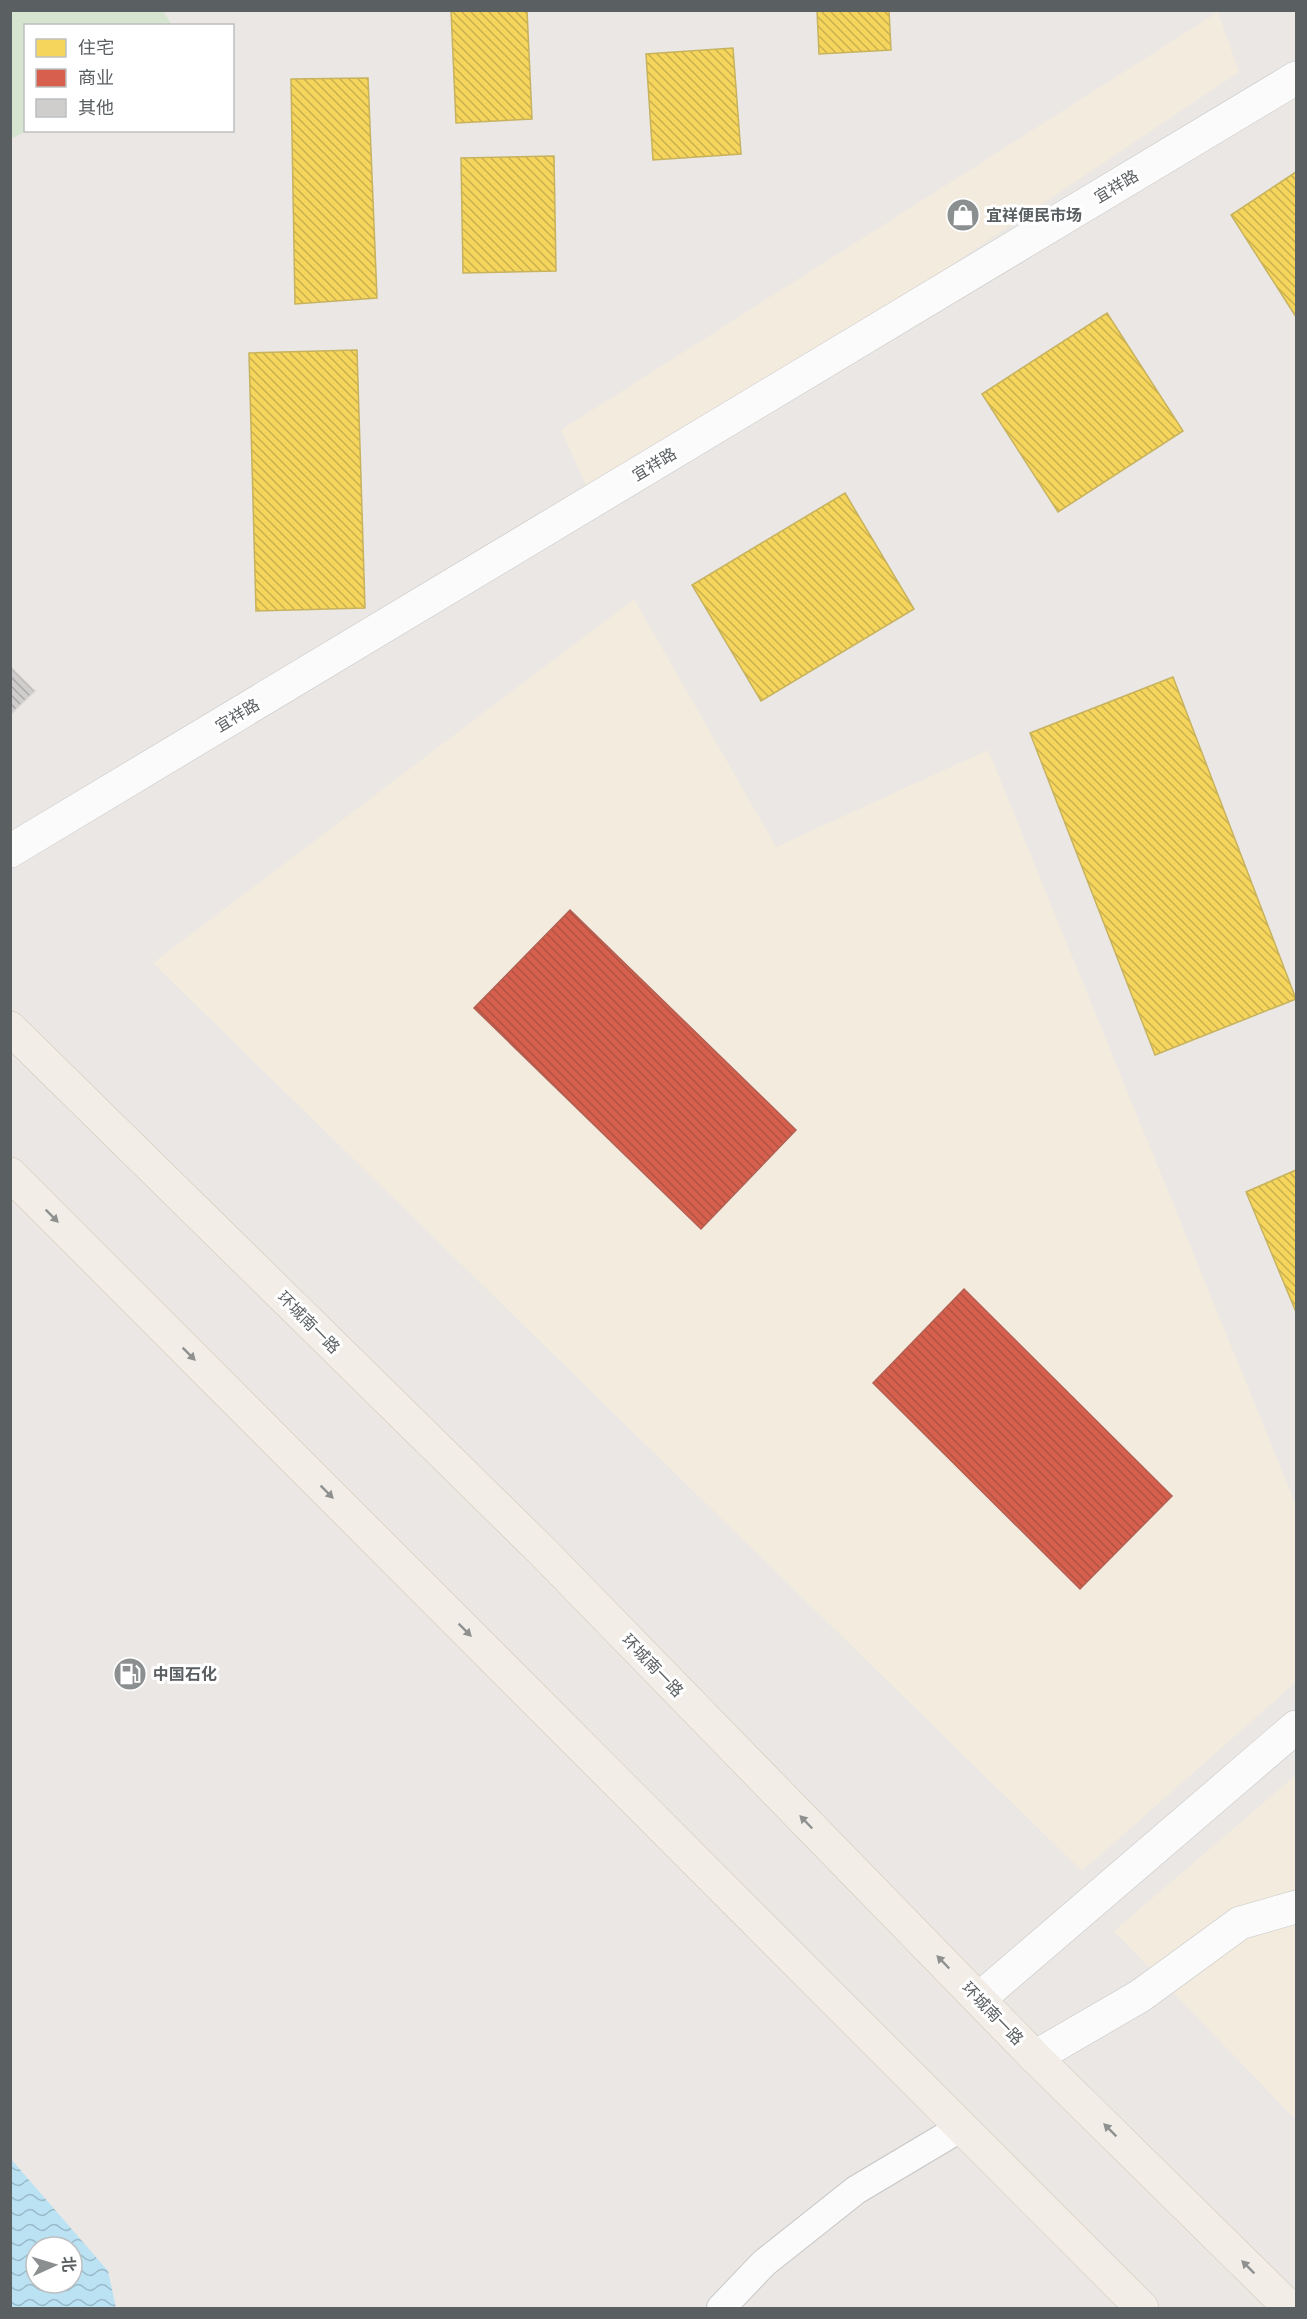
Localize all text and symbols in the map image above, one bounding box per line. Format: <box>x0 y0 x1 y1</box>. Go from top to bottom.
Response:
legend <box>24 24 234 132</box>
text: 住宅 <box>78 35 114 59</box>
text: 商业 <box>78 65 114 89</box>
text: 其他 <box>78 95 114 119</box>
street label: 宜祥路 <box>1090 164 1142 208</box>
shop icon: 宜祥便民市场 <box>945 197 981 233</box>
place label: 宜祥便民市场 <box>986 204 1082 226</box>
street label: 宜祥路 <box>628 442 680 486</box>
street label: 宜祥路 <box>211 693 263 737</box>
one-way arrow <box>44 1208 58 1222</box>
street label: 环城南一路 <box>273 1286 345 1358</box>
one-way arrow <box>182 1346 196 1360</box>
one-way arrow <box>320 1484 334 1499</box>
one-way arrow <box>457 1623 472 1637</box>
street label: 环城南一路 <box>617 1629 689 1701</box>
fuel station icon: 中国石化 <box>112 1656 148 1692</box>
place label: 中国石化 <box>153 1663 217 1685</box>
one-way arrow <box>800 1816 814 1830</box>
one-way arrow <box>936 1955 950 1969</box>
street label: 环城南一路 <box>957 1977 1029 2049</box>
one-way arrow <box>1102 2123 1117 2137</box>
north arrow <box>24 2235 84 2295</box>
text: 北 <box>57 2255 80 2273</box>
one-way arrow <box>1242 2261 1256 2275</box>

